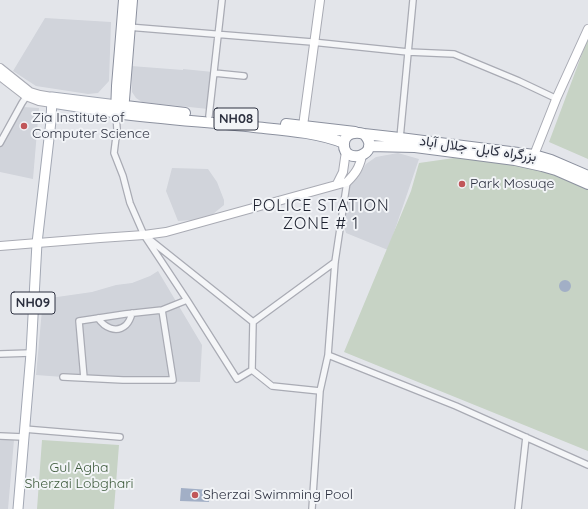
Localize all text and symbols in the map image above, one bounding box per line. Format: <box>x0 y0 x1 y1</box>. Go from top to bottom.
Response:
road number: NH08 <box>214 108 258 130</box>
place label: Zia Institute of Computer Science <box>32 110 150 142</box>
marker: Zia Institute of Computer Science <box>19 121 29 131</box>
street label: بزرگراه کابل- جلال آباد <box>418 132 538 166</box>
place label: Park Mosuqe <box>470 176 554 192</box>
marker: Park Mosuqe <box>457 179 467 189</box>
district label: POLICE STATION ZONE # 1 <box>252 196 390 234</box>
road number: NH09 <box>11 292 55 314</box>
park label: Gul Agha Sherzai Lobghari <box>24 460 134 492</box>
place label: Sherzai Swimming Pool <box>203 487 353 503</box>
marker: Sherzai Swimming Pool <box>190 490 200 500</box>

